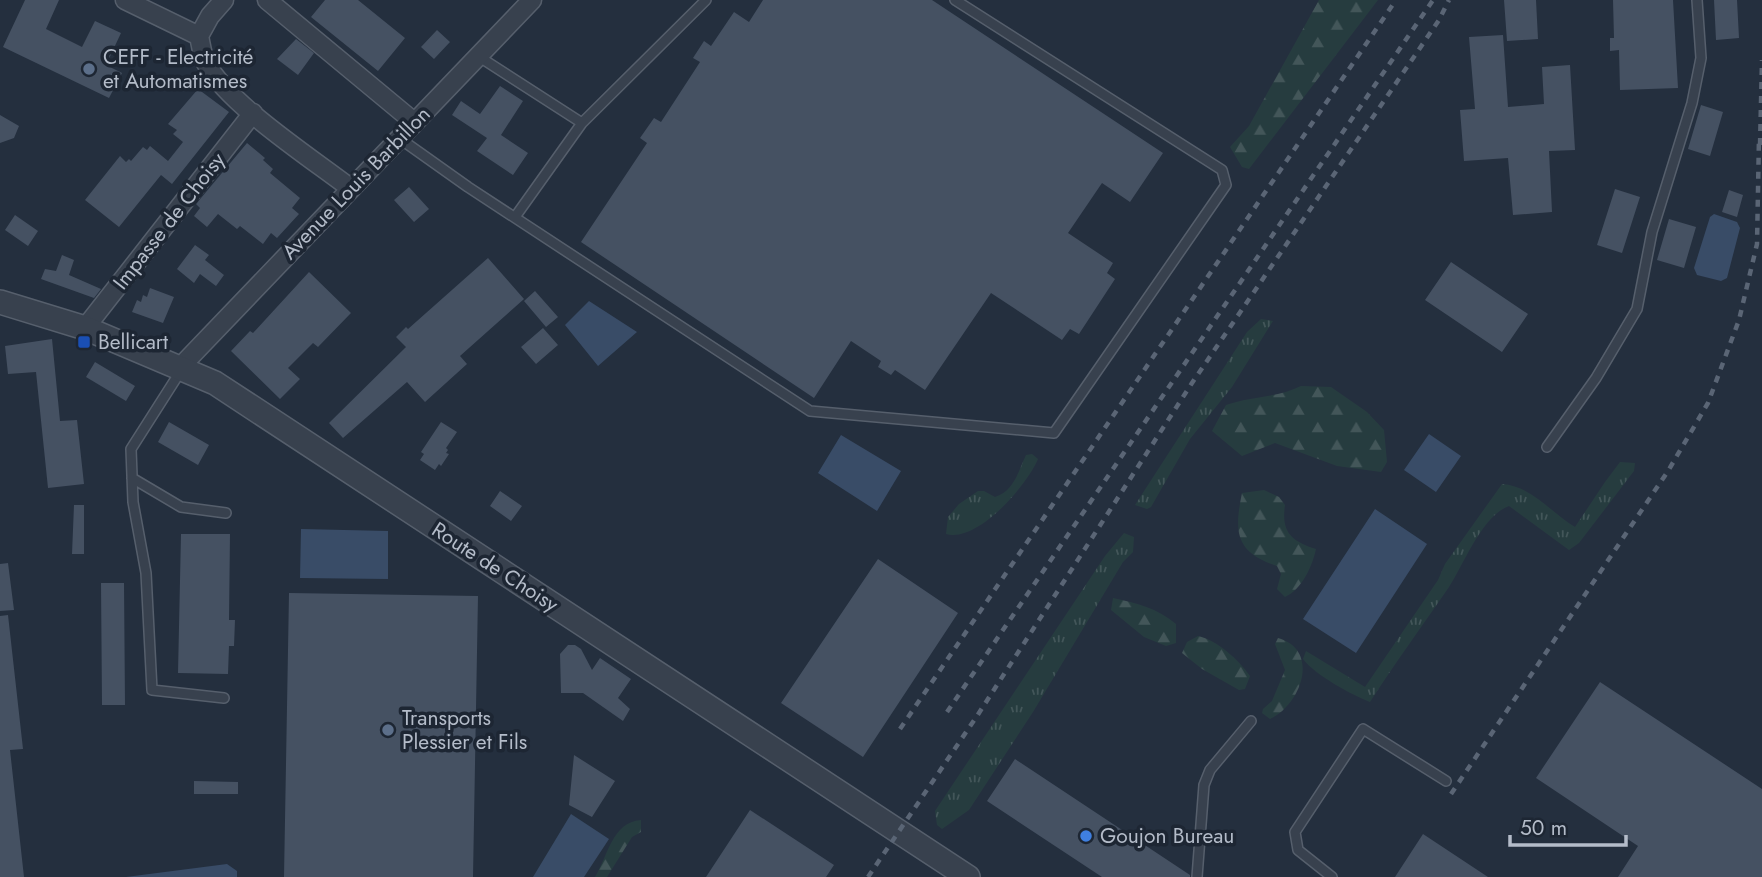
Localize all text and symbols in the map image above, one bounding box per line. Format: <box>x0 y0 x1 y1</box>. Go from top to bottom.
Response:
place label: CEFF - Electricité et Automatismes <box>103 42 253 96</box>
marker: CEFF - Electricité et Automatismes <box>81 61 97 77</box>
street label: Avenue Louis Barbillon <box>275 100 437 266</box>
street label: Impasse de Choisy <box>106 146 233 296</box>
place label: Bellicart <box>98 327 168 357</box>
marker: Bellicart <box>76 334 92 350</box>
street label: Route de Choisy <box>426 515 565 620</box>
place label: Transports Plessier et Fils <box>402 703 527 757</box>
marker: Transports Plessier et Fils <box>380 722 396 738</box>
scale bar <box>1510 804 1626 848</box>
text: 50 m <box>1520 813 1567 843</box>
place label: Goujon Bureau <box>1100 821 1234 851</box>
marker: Goujon Bureau <box>1078 828 1094 844</box>

